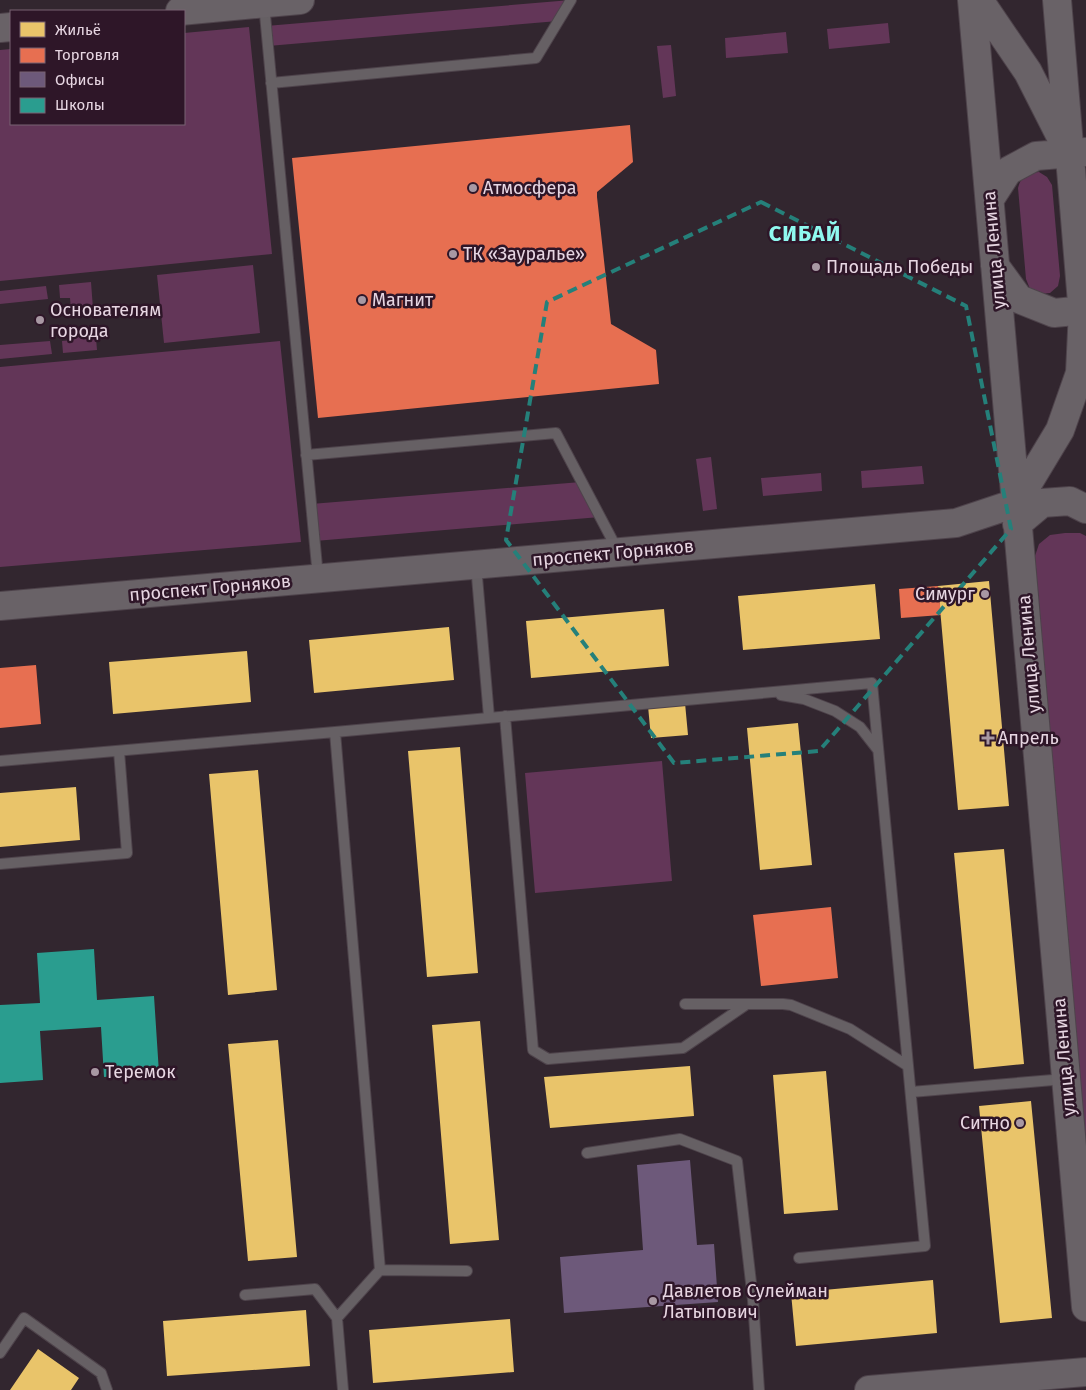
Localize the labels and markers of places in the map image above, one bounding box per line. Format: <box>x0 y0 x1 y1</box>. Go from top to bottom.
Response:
place label: Атмосфера <box>483 177 577 199</box>
marker: Атмосфера <box>467 182 479 194</box>
place label: ТК «Зауралье» <box>463 243 585 265</box>
marker: ТК «Зауралье» <box>447 248 459 260</box>
place label: Площадь Победы <box>826 256 973 278</box>
marker: Площадь Победы <box>810 261 822 273</box>
place label: Магнит <box>372 289 434 311</box>
marker: Магнит <box>356 294 368 306</box>
place label: Основателям города <box>50 299 161 342</box>
marker: Основателям города <box>34 314 46 326</box>
place label: Симург <box>915 583 975 605</box>
marker: Симург <box>979 588 991 600</box>
place label: Апрель <box>998 727 1059 749</box>
marker: Апрель <box>982 732 994 744</box>
place label: Теремок <box>105 1061 176 1083</box>
marker: Теремок <box>89 1066 101 1078</box>
place label: Ситно <box>960 1112 1010 1134</box>
marker: Ситно <box>1014 1117 1026 1129</box>
place label: Давлетов Сулейман Латыпович <box>662 1280 828 1323</box>
marker: Давлетов Сулейман Латыпович <box>647 1295 659 1307</box>

